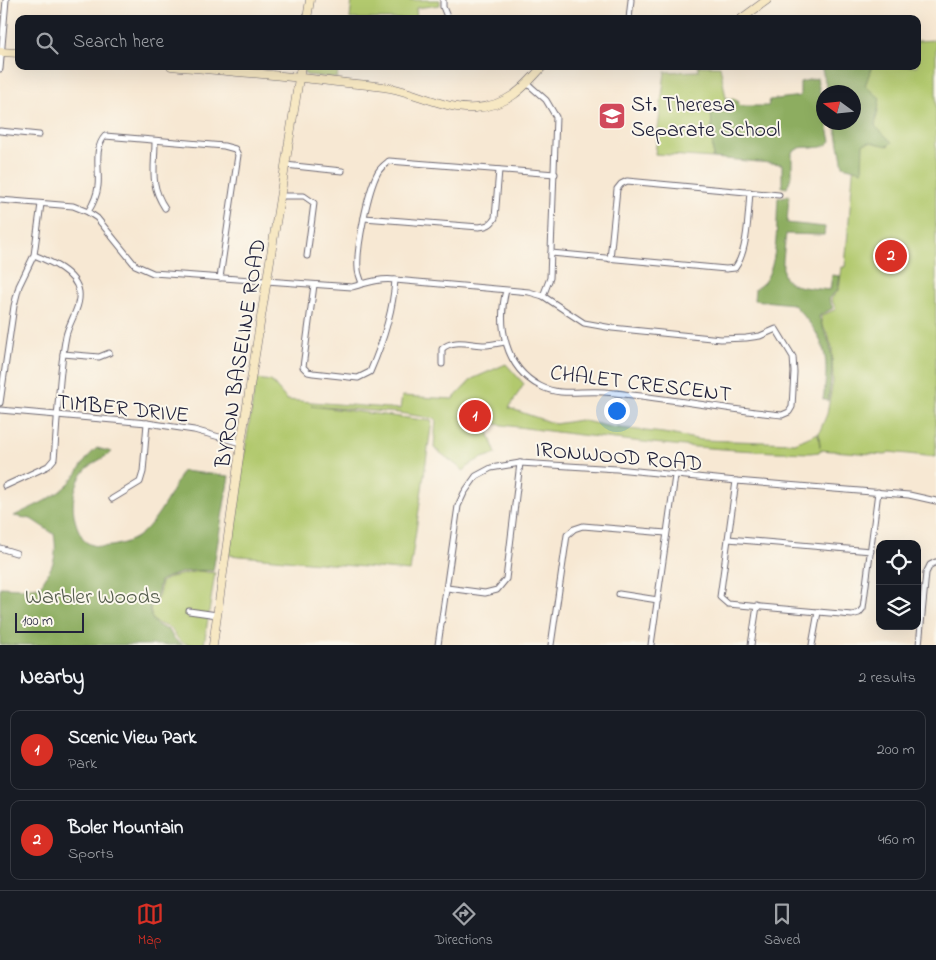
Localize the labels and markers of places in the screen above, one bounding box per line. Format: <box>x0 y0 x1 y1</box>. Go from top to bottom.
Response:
place label: St. Theresa Separate School <box>631 90 781 147</box>
school or university icon: St. Theresa Separate School <box>597 101 627 131</box>
pin: 2 <box>875 237 907 275</box>
pin: 1 <box>459 397 491 435</box>

